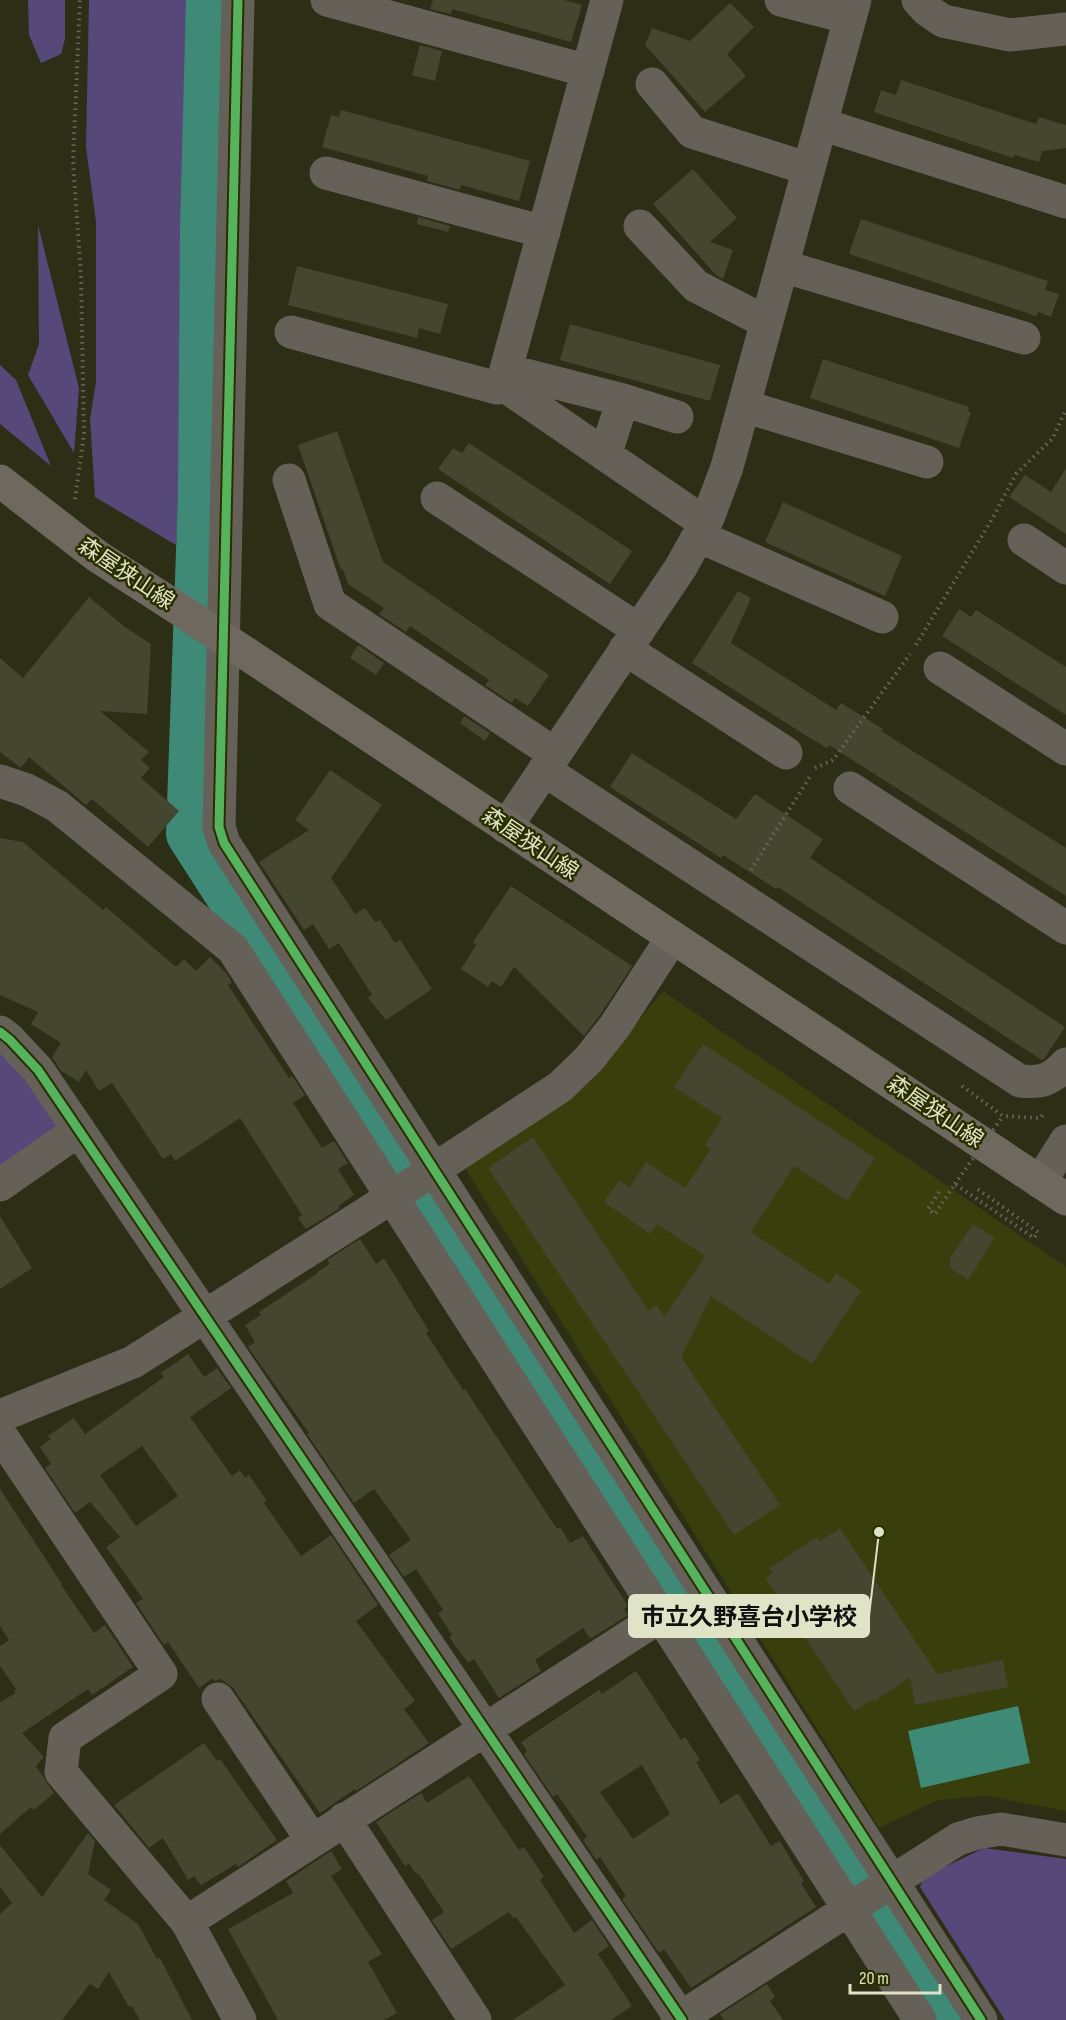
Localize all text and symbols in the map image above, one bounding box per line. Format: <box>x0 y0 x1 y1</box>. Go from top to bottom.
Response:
street label: 森屋狭山線 <box>73 532 179 616</box>
street label: 森屋狭山線 <box>477 802 583 886</box>
street label: 森屋狭山線 <box>882 1070 988 1154</box>
callout: 市立久野喜台小学校 <box>629 1595 869 1637</box>
text: 市立久野喜台小学校 <box>641 1603 857 1632</box>
scale bar <box>850 1957 940 1995</box>
text: 20 m <box>859 1968 889 1989</box>

